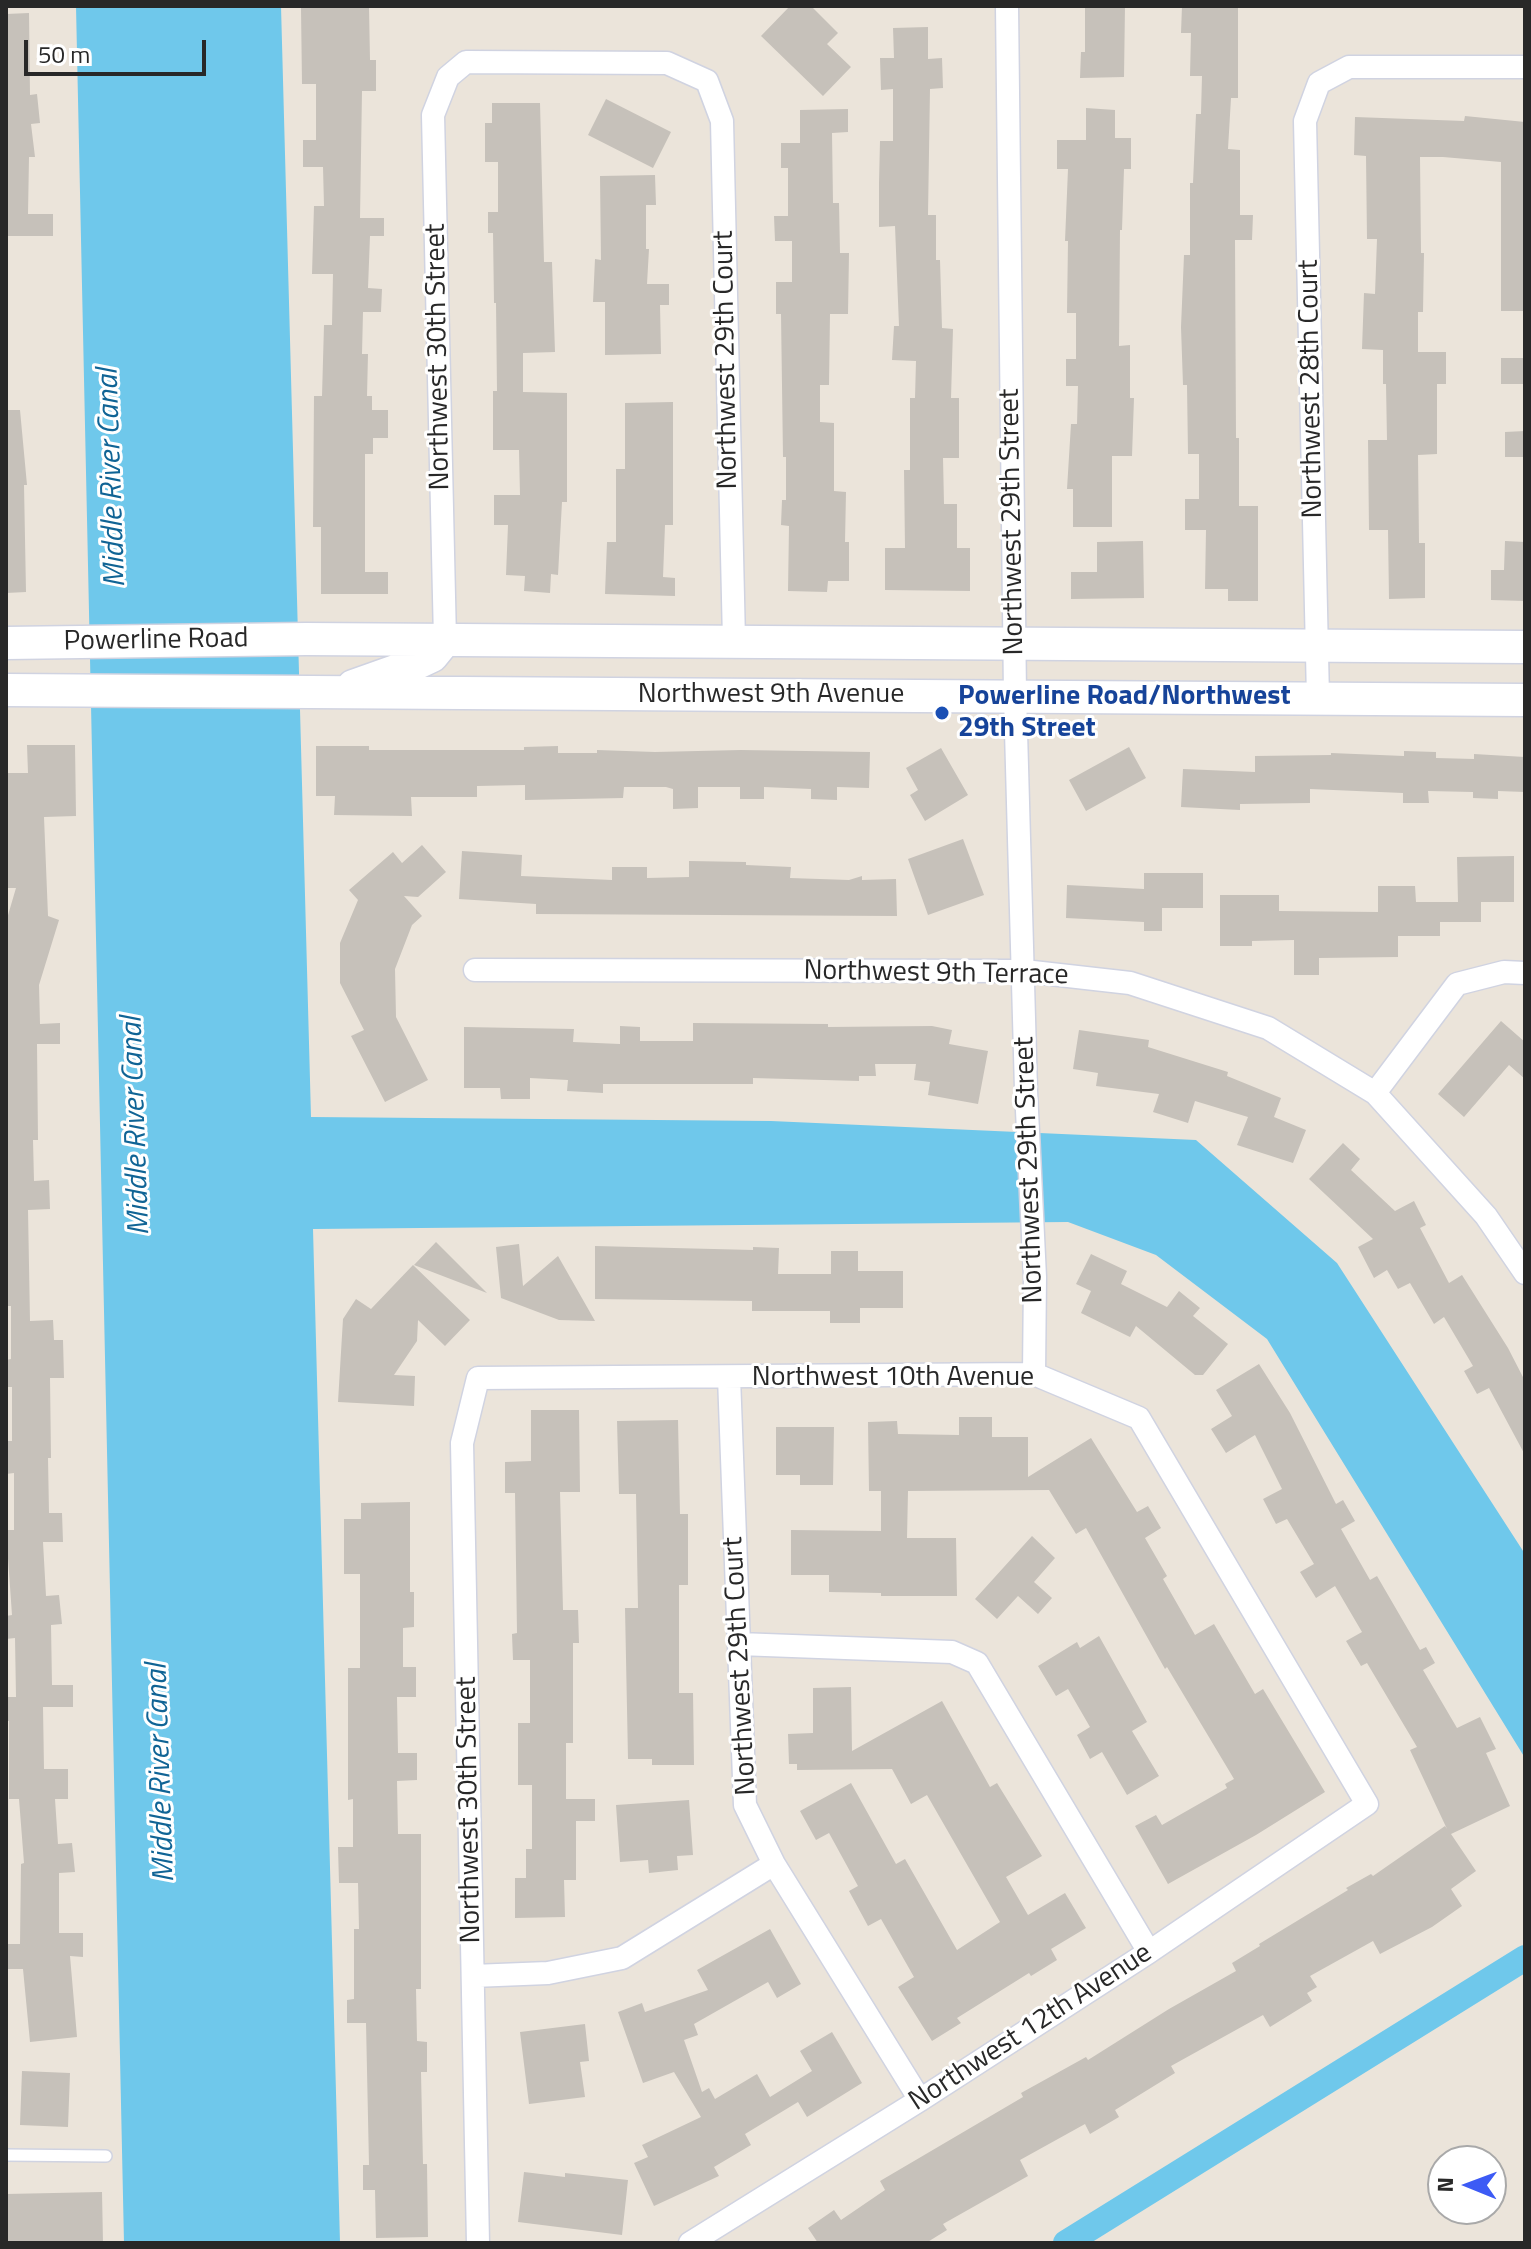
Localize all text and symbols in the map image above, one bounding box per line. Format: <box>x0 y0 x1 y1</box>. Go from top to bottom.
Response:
scale bar <box>28 24 210 74</box>
text: 50 m <box>38 36 90 72</box>
street label: Northwest 30th Street <box>420 223 458 491</box>
street label: Northwest 29th Court <box>708 230 746 490</box>
street label: Northwest 28th Court <box>1293 259 1331 519</box>
water label: Middle River Canal <box>91 368 135 588</box>
street label: Northwest 29th Street <box>994 388 1032 656</box>
street label: Powerline Road <box>63 623 249 659</box>
street label: Northwest 9th Avenue <box>638 678 904 712</box>
place label: Powerline Road/Northwest 29th Street <box>958 680 1291 746</box>
marker: Powerline Road/Northwest 29th Street <box>933 704 951 722</box>
street label: Northwest 9th Terrace <box>803 955 1069 993</box>
water label: Middle River Canal <box>115 1016 159 1236</box>
street label: Northwest 29th Street <box>1009 1036 1051 1304</box>
street label: Northwest 10th Avenue <box>752 1361 1034 1395</box>
street label: Northwest 29th Court <box>717 1536 765 1796</box>
water label: Middle River Canal <box>140 1663 184 1883</box>
street label: Northwest 30th Street <box>451 1676 489 1944</box>
street label: Northwest 12th Avenue <box>903 1937 1159 2119</box>
north arrow <box>1427 2145 1507 2225</box>
text: N <box>1428 2177 1462 2193</box>

